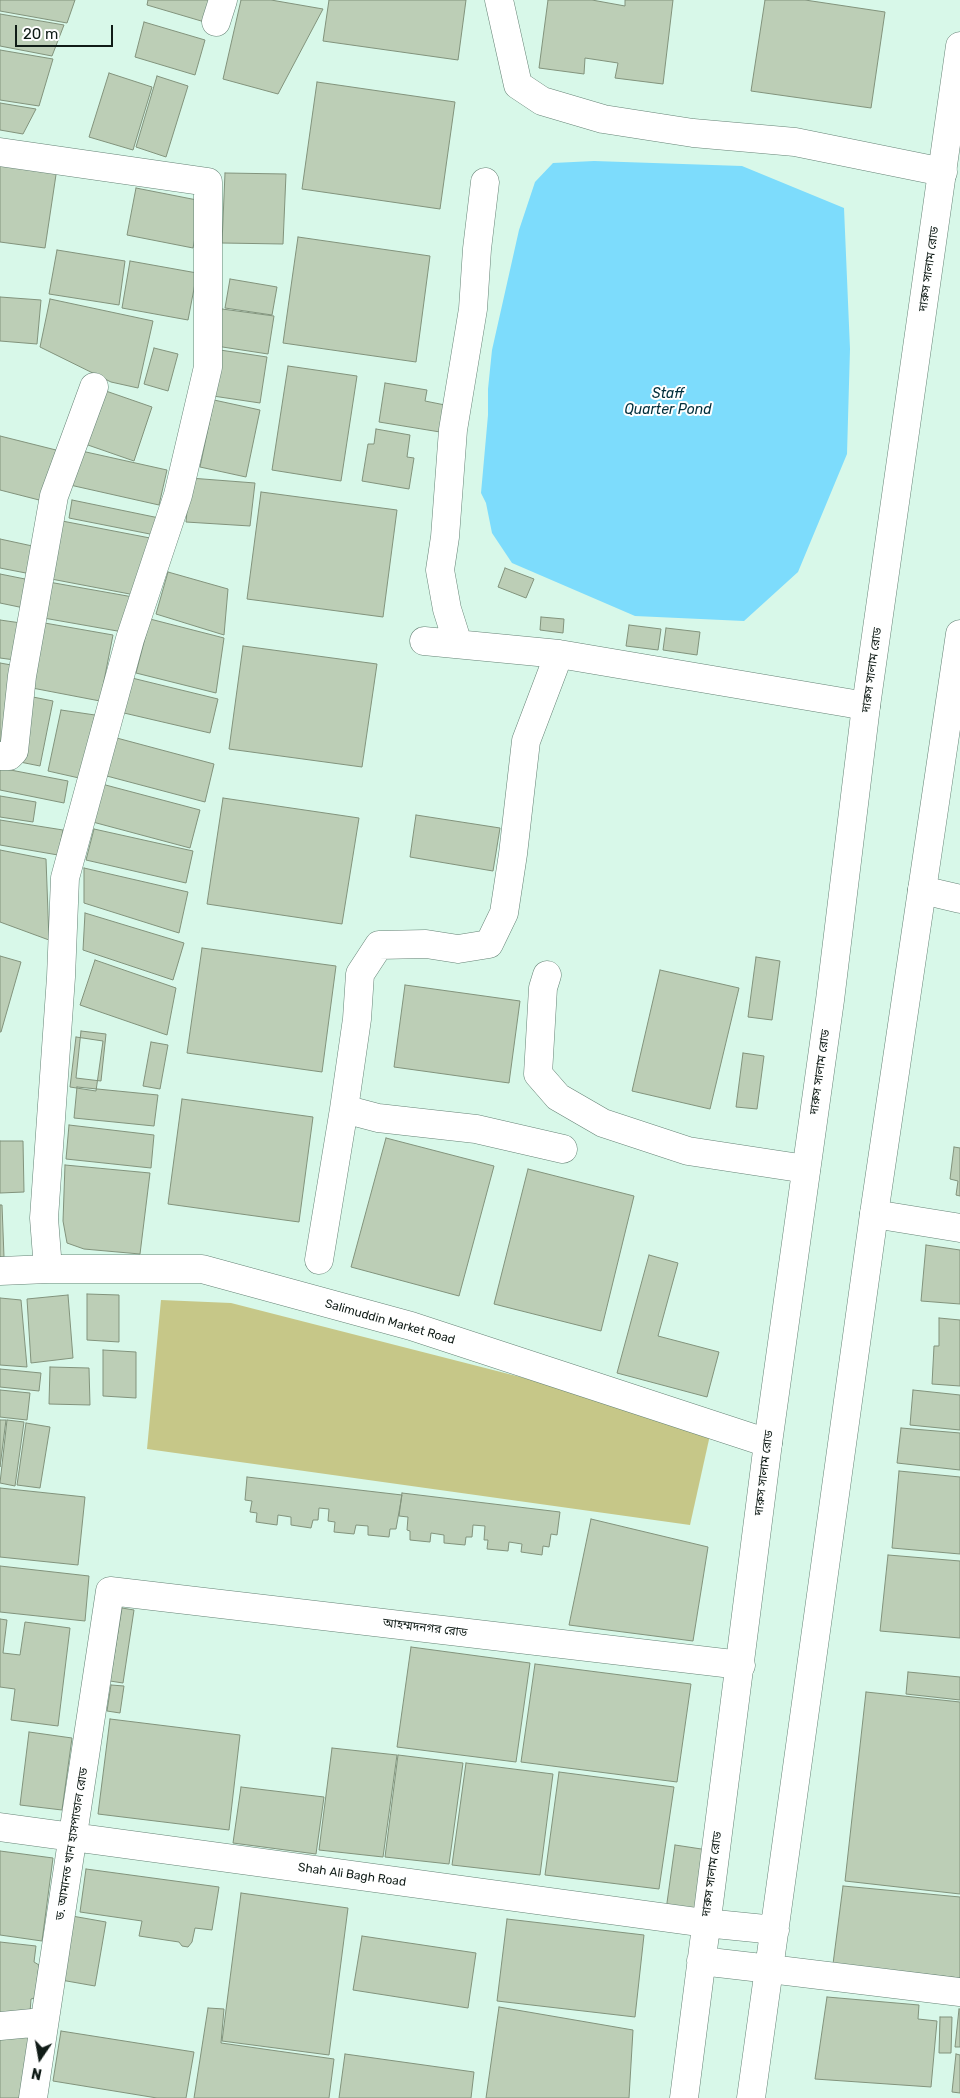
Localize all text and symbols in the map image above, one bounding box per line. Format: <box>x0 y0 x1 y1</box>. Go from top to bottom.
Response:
scale bar <box>18 15 115 47</box>
text: 20 m <box>23 25 58 43</box>
street label: দারুস সালাম রোড <box>916 225 942 313</box>
water label: Staff Quarter Pond <box>624 386 712 418</box>
street label: দারুস সালাম রোড <box>859 626 885 714</box>
street label: দারুস সালাম রোড <box>807 1028 833 1116</box>
street label: Salimuddin Market Road <box>323 1297 457 1347</box>
street label: দারুস সালাম রোড <box>752 1430 776 1516</box>
street label: আহম্মদনগর রোড <box>382 1616 468 1640</box>
street label: ড. আমানত খান হাসপাতাল রোড <box>53 1767 91 1921</box>
street label: দারুস সালাম রোড <box>699 1830 725 1918</box>
street label: Shah Ali Bagh Road <box>297 1860 407 1890</box>
north arrow <box>15 2033 65 2083</box>
text: N <box>30 2064 43 2083</box>

